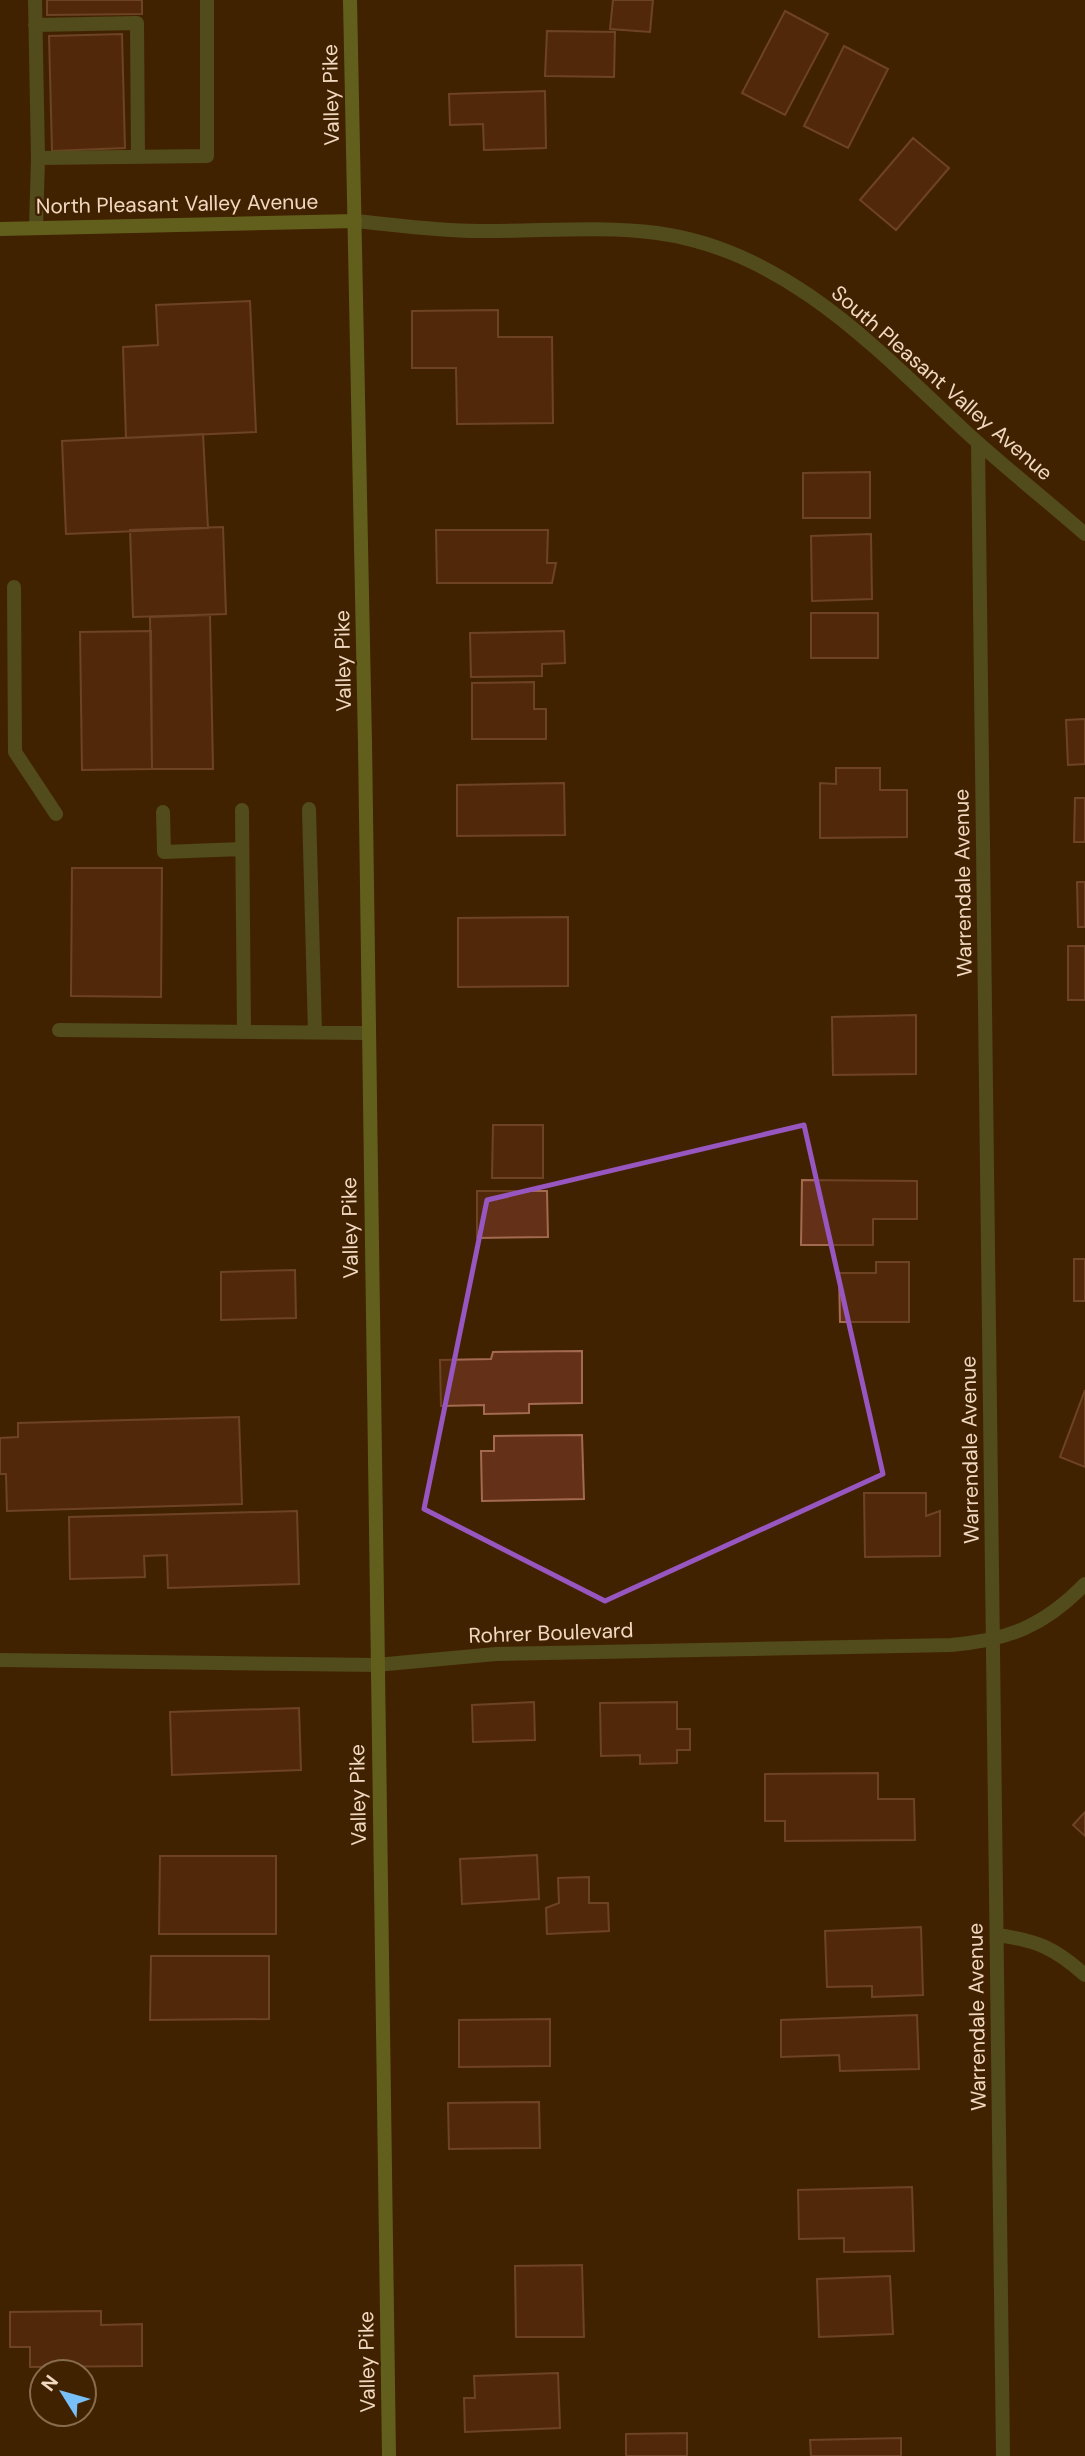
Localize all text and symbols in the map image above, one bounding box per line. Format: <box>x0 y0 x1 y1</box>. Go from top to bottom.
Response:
street label: Valley Pike <box>316 44 346 146</box>
street label: North Pleasant Valley Avenue <box>36 188 319 220</box>
street label: South Pleasant Valley Avenue <box>825 279 1059 487</box>
street label: Valley Pike <box>328 610 358 712</box>
street label: Warrendale Avenue <box>947 789 979 977</box>
street label: Valley Pike <box>335 1177 365 1279</box>
street label: Warrendale Avenue <box>954 1356 986 1544</box>
street label: Rohrer Boulevard <box>468 1616 634 1650</box>
street label: Valley Pike <box>343 1744 373 1846</box>
street label: Warrendale Avenue <box>961 1923 993 2111</box>
street label: Valley Pike <box>352 2311 382 2413</box>
north arrow <box>28 2358 98 2428</box>
text: N <box>36 2370 64 2396</box>

